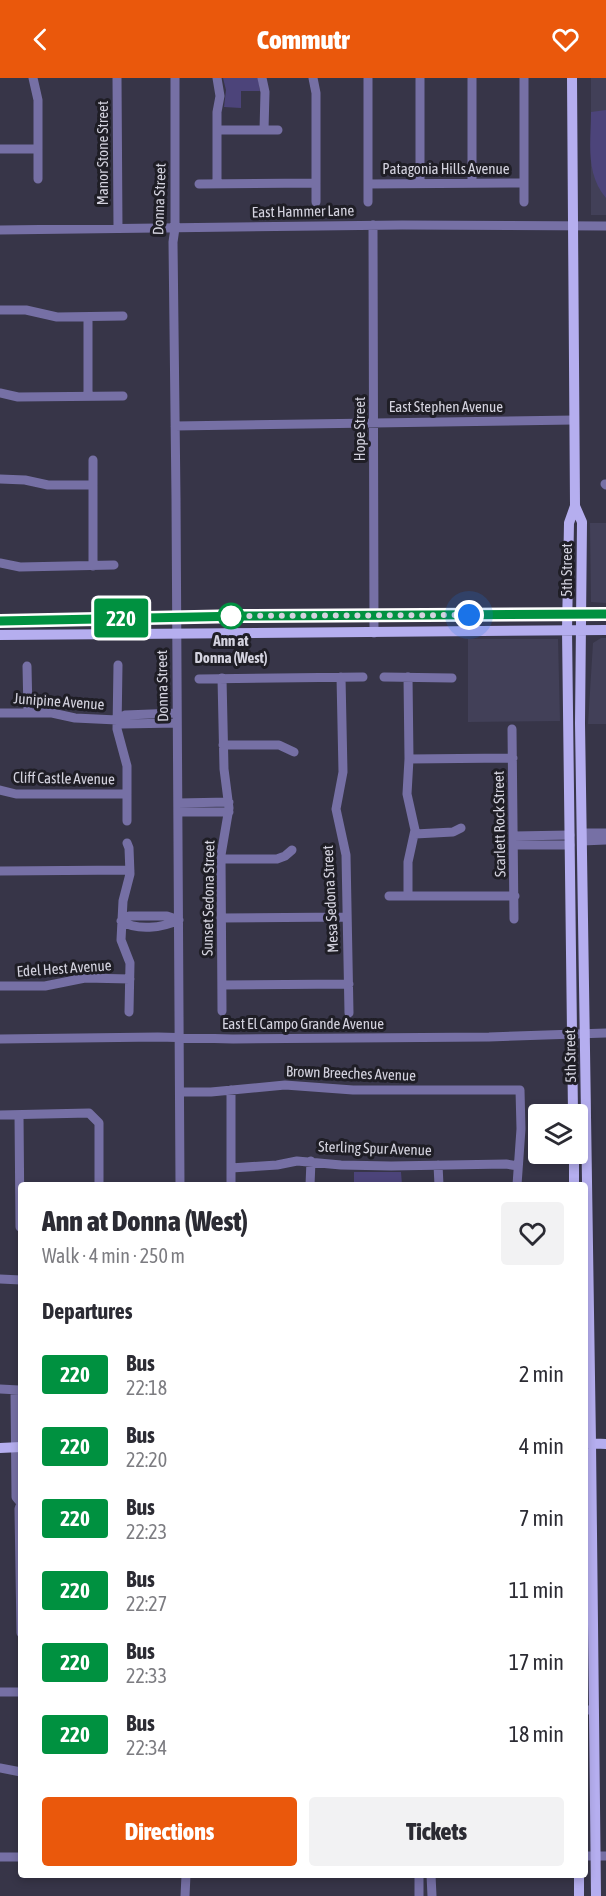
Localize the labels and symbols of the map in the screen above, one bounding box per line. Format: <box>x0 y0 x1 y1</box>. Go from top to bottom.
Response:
street label: Manor Stone Street <box>94 101 111 205</box>
street label: Patagonia Hills Avenue <box>382 160 510 177</box>
street label: Donna Street <box>149 163 169 235</box>
street label: East Hammer Lane <box>252 202 355 220</box>
street label: Hope Street <box>351 397 368 461</box>
street label: East Stephen Avenue <box>389 398 503 415</box>
street label: 5th Street <box>558 543 575 597</box>
line badge: 220 <box>86 598 156 638</box>
your location <box>454 600 484 630</box>
marker: Ann at Donna (West) <box>218 603 244 629</box>
place label: Ann at Donna (West) <box>194 632 268 666</box>
street label: Donna Street <box>153 650 171 722</box>
street label: Junipine Avenue <box>13 689 105 713</box>
street label: Cliff Castle Avenue <box>13 769 115 787</box>
street label: Scarlett Rock Street <box>490 771 508 877</box>
street label: Sunset Sedona Street <box>198 840 218 956</box>
street label: Mesa Sedona Street <box>319 845 341 953</box>
street label: Edel Hest Avenue <box>16 956 112 980</box>
street label: East El Campo Grande Avenue <box>222 1015 384 1032</box>
street label: 5th Street <box>561 1029 579 1083</box>
street label: Brown Breeches Avenue <box>286 1062 417 1084</box>
street label: Sterling Spur Avenue <box>318 1138 432 1158</box>

